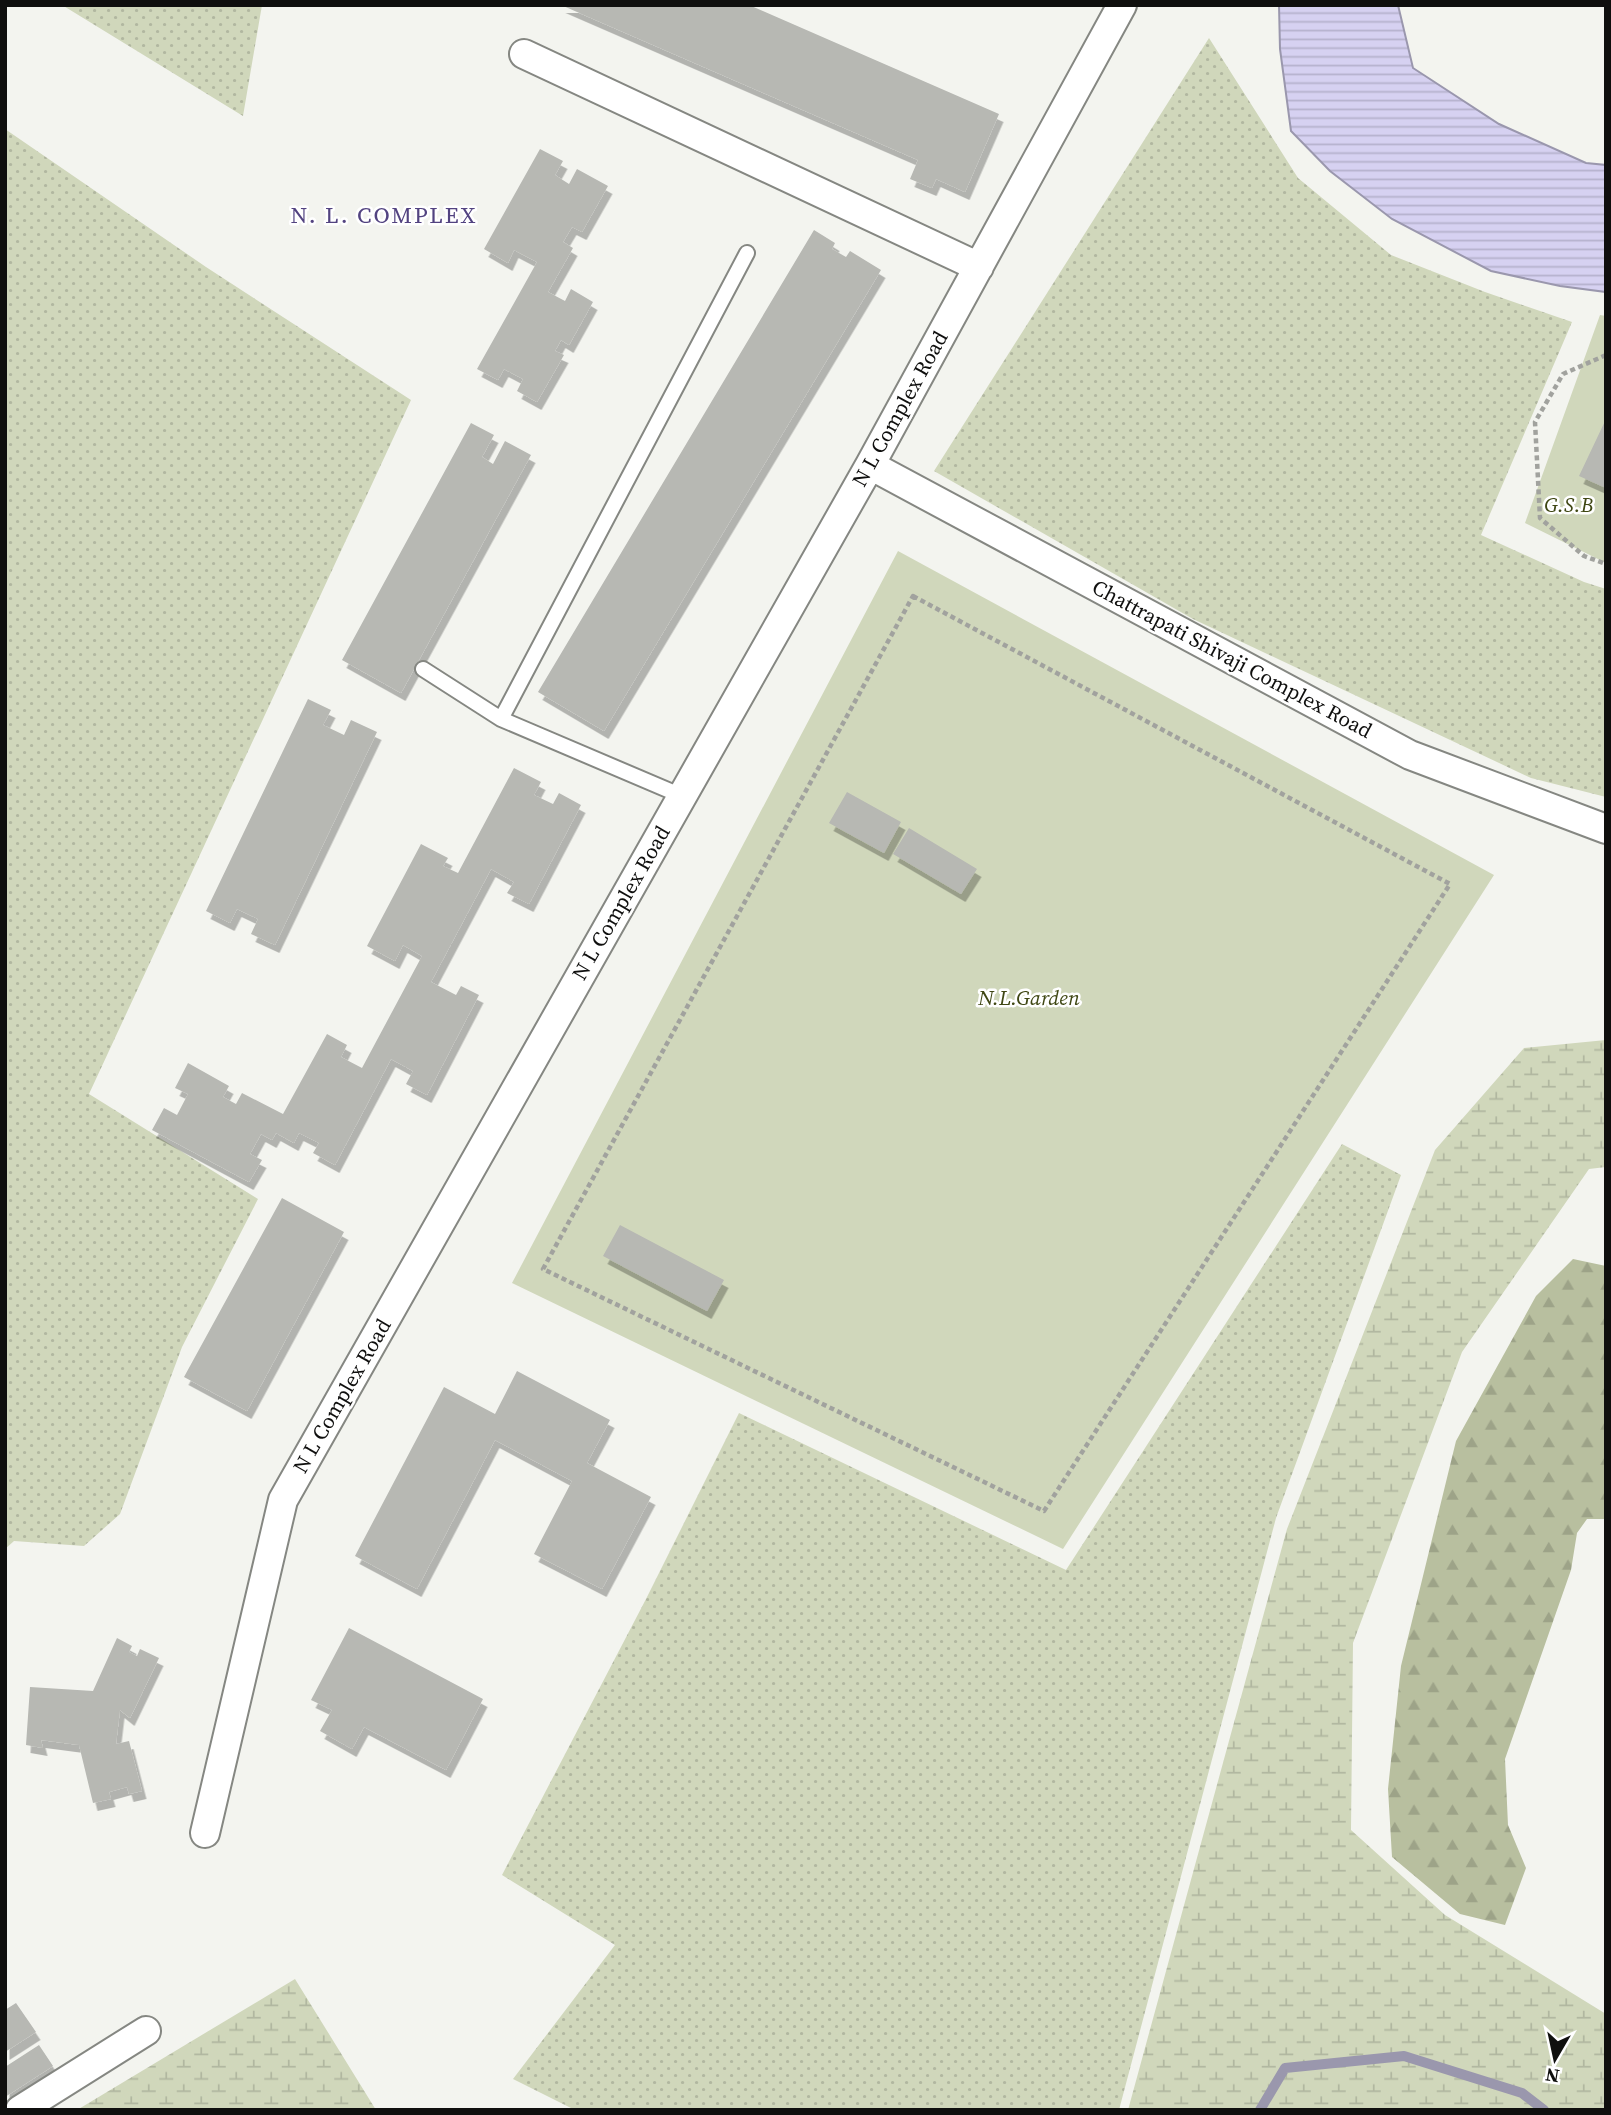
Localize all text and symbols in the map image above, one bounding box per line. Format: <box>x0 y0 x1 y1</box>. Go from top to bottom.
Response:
district label: N. L. COMPLEX <box>291 199 477 231</box>
street label: N L Complex Road <box>845 326 954 492</box>
park label: G.S.B <box>1544 490 1594 519</box>
street label: Chattrapati Shivaji Complex Road <box>1087 572 1377 745</box>
street label: N L Complex Road <box>565 820 677 985</box>
park label: N.L.Garden <box>977 983 1080 1012</box>
street label: N L Complex Road <box>286 1313 398 1478</box>
north arrow <box>1520 2024 1590 2094</box>
text: N <box>1543 2062 1561 2090</box>

